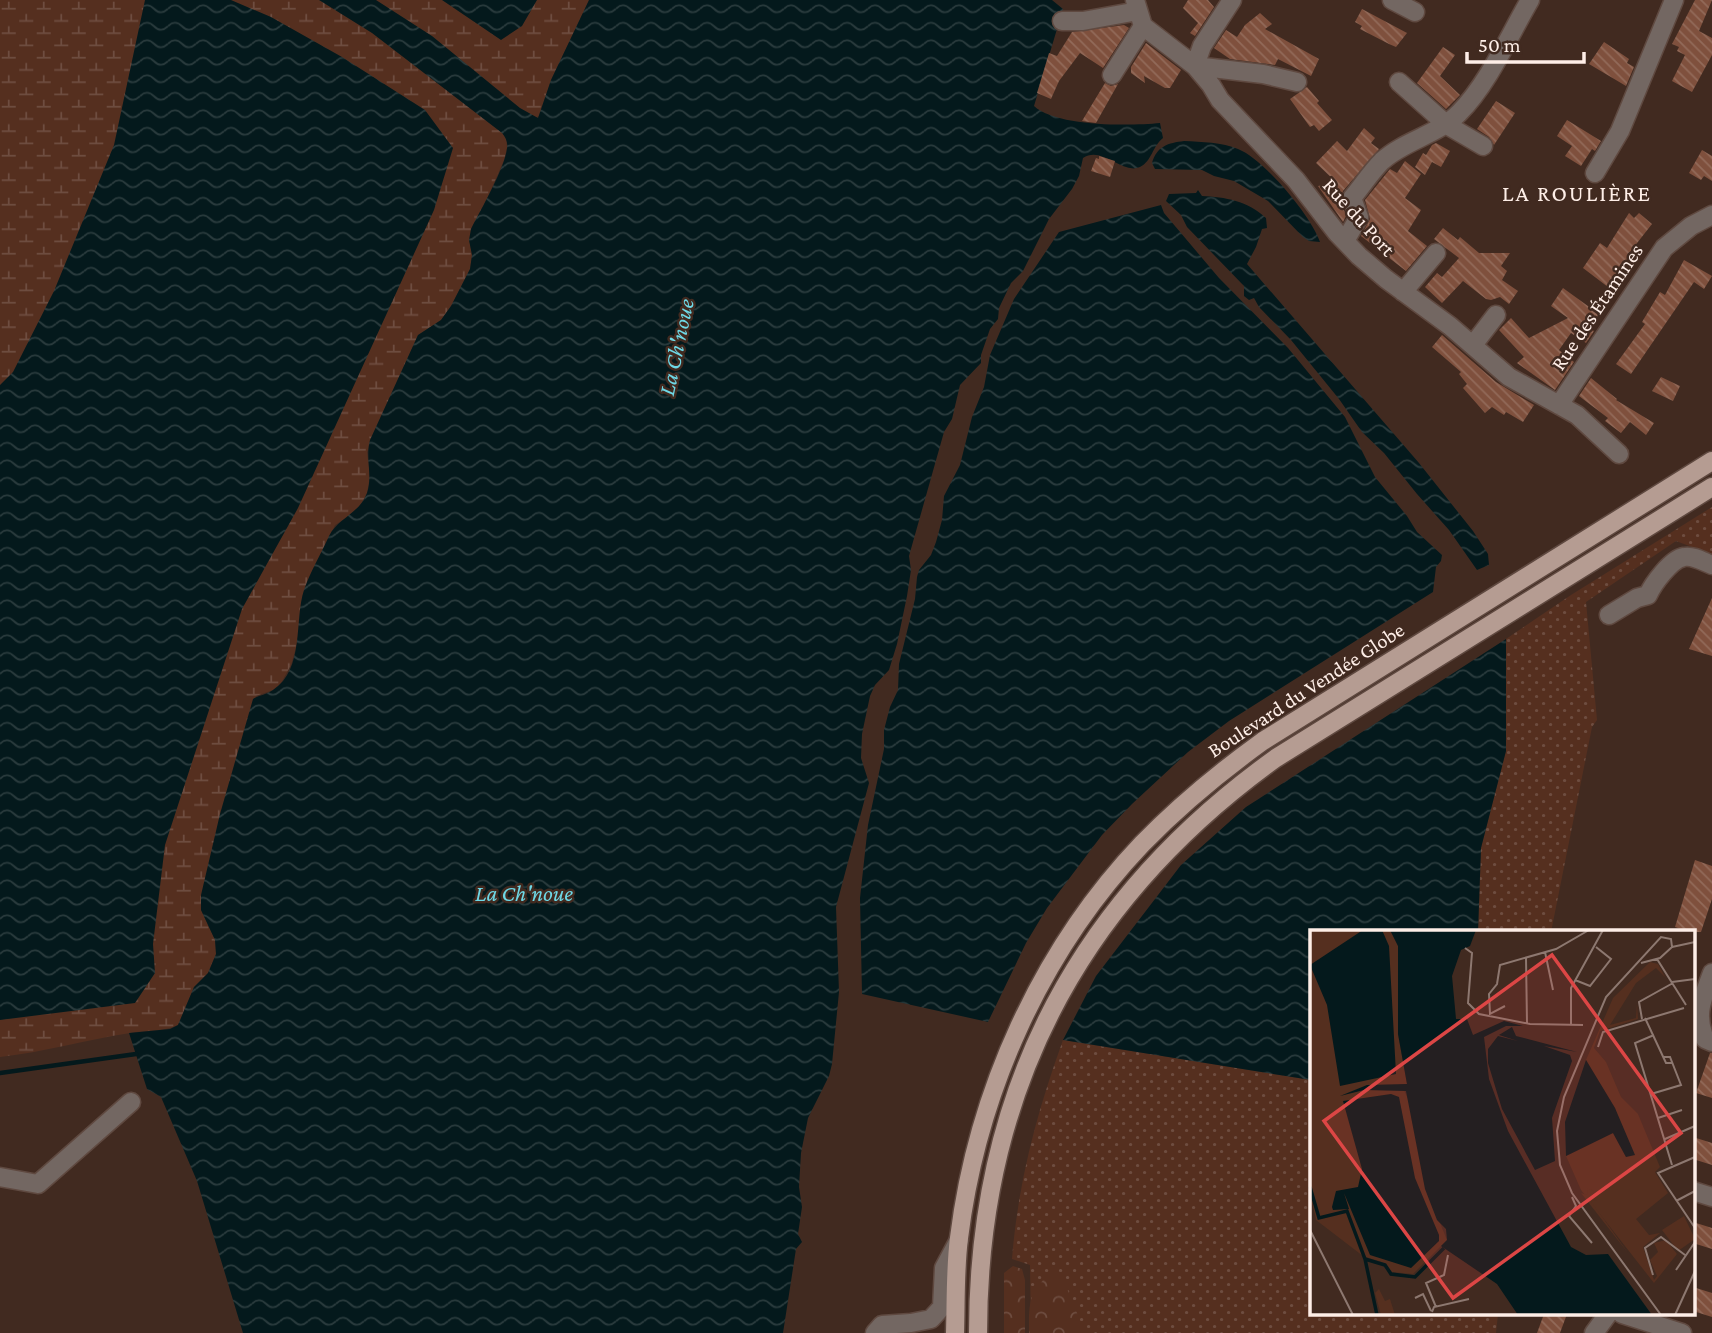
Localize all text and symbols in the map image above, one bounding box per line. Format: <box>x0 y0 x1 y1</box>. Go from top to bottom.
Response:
scale bar <box>1467 21 1584 65</box>
text: 50 m <box>1478 33 1521 57</box>
street label: Rue du Port <box>1318 173 1401 262</box>
district label: LA ROULIÈRE <box>1502 180 1652 206</box>
street label: Rue des Étamines <box>1546 239 1648 375</box>
water label: La Ch'noue <box>653 296 699 398</box>
street label: Boulevard du Vendée Globe <box>1203 617 1409 763</box>
water label: La Ch'noue <box>475 880 573 906</box>
inset map <box>1310 930 1694 1316</box>

